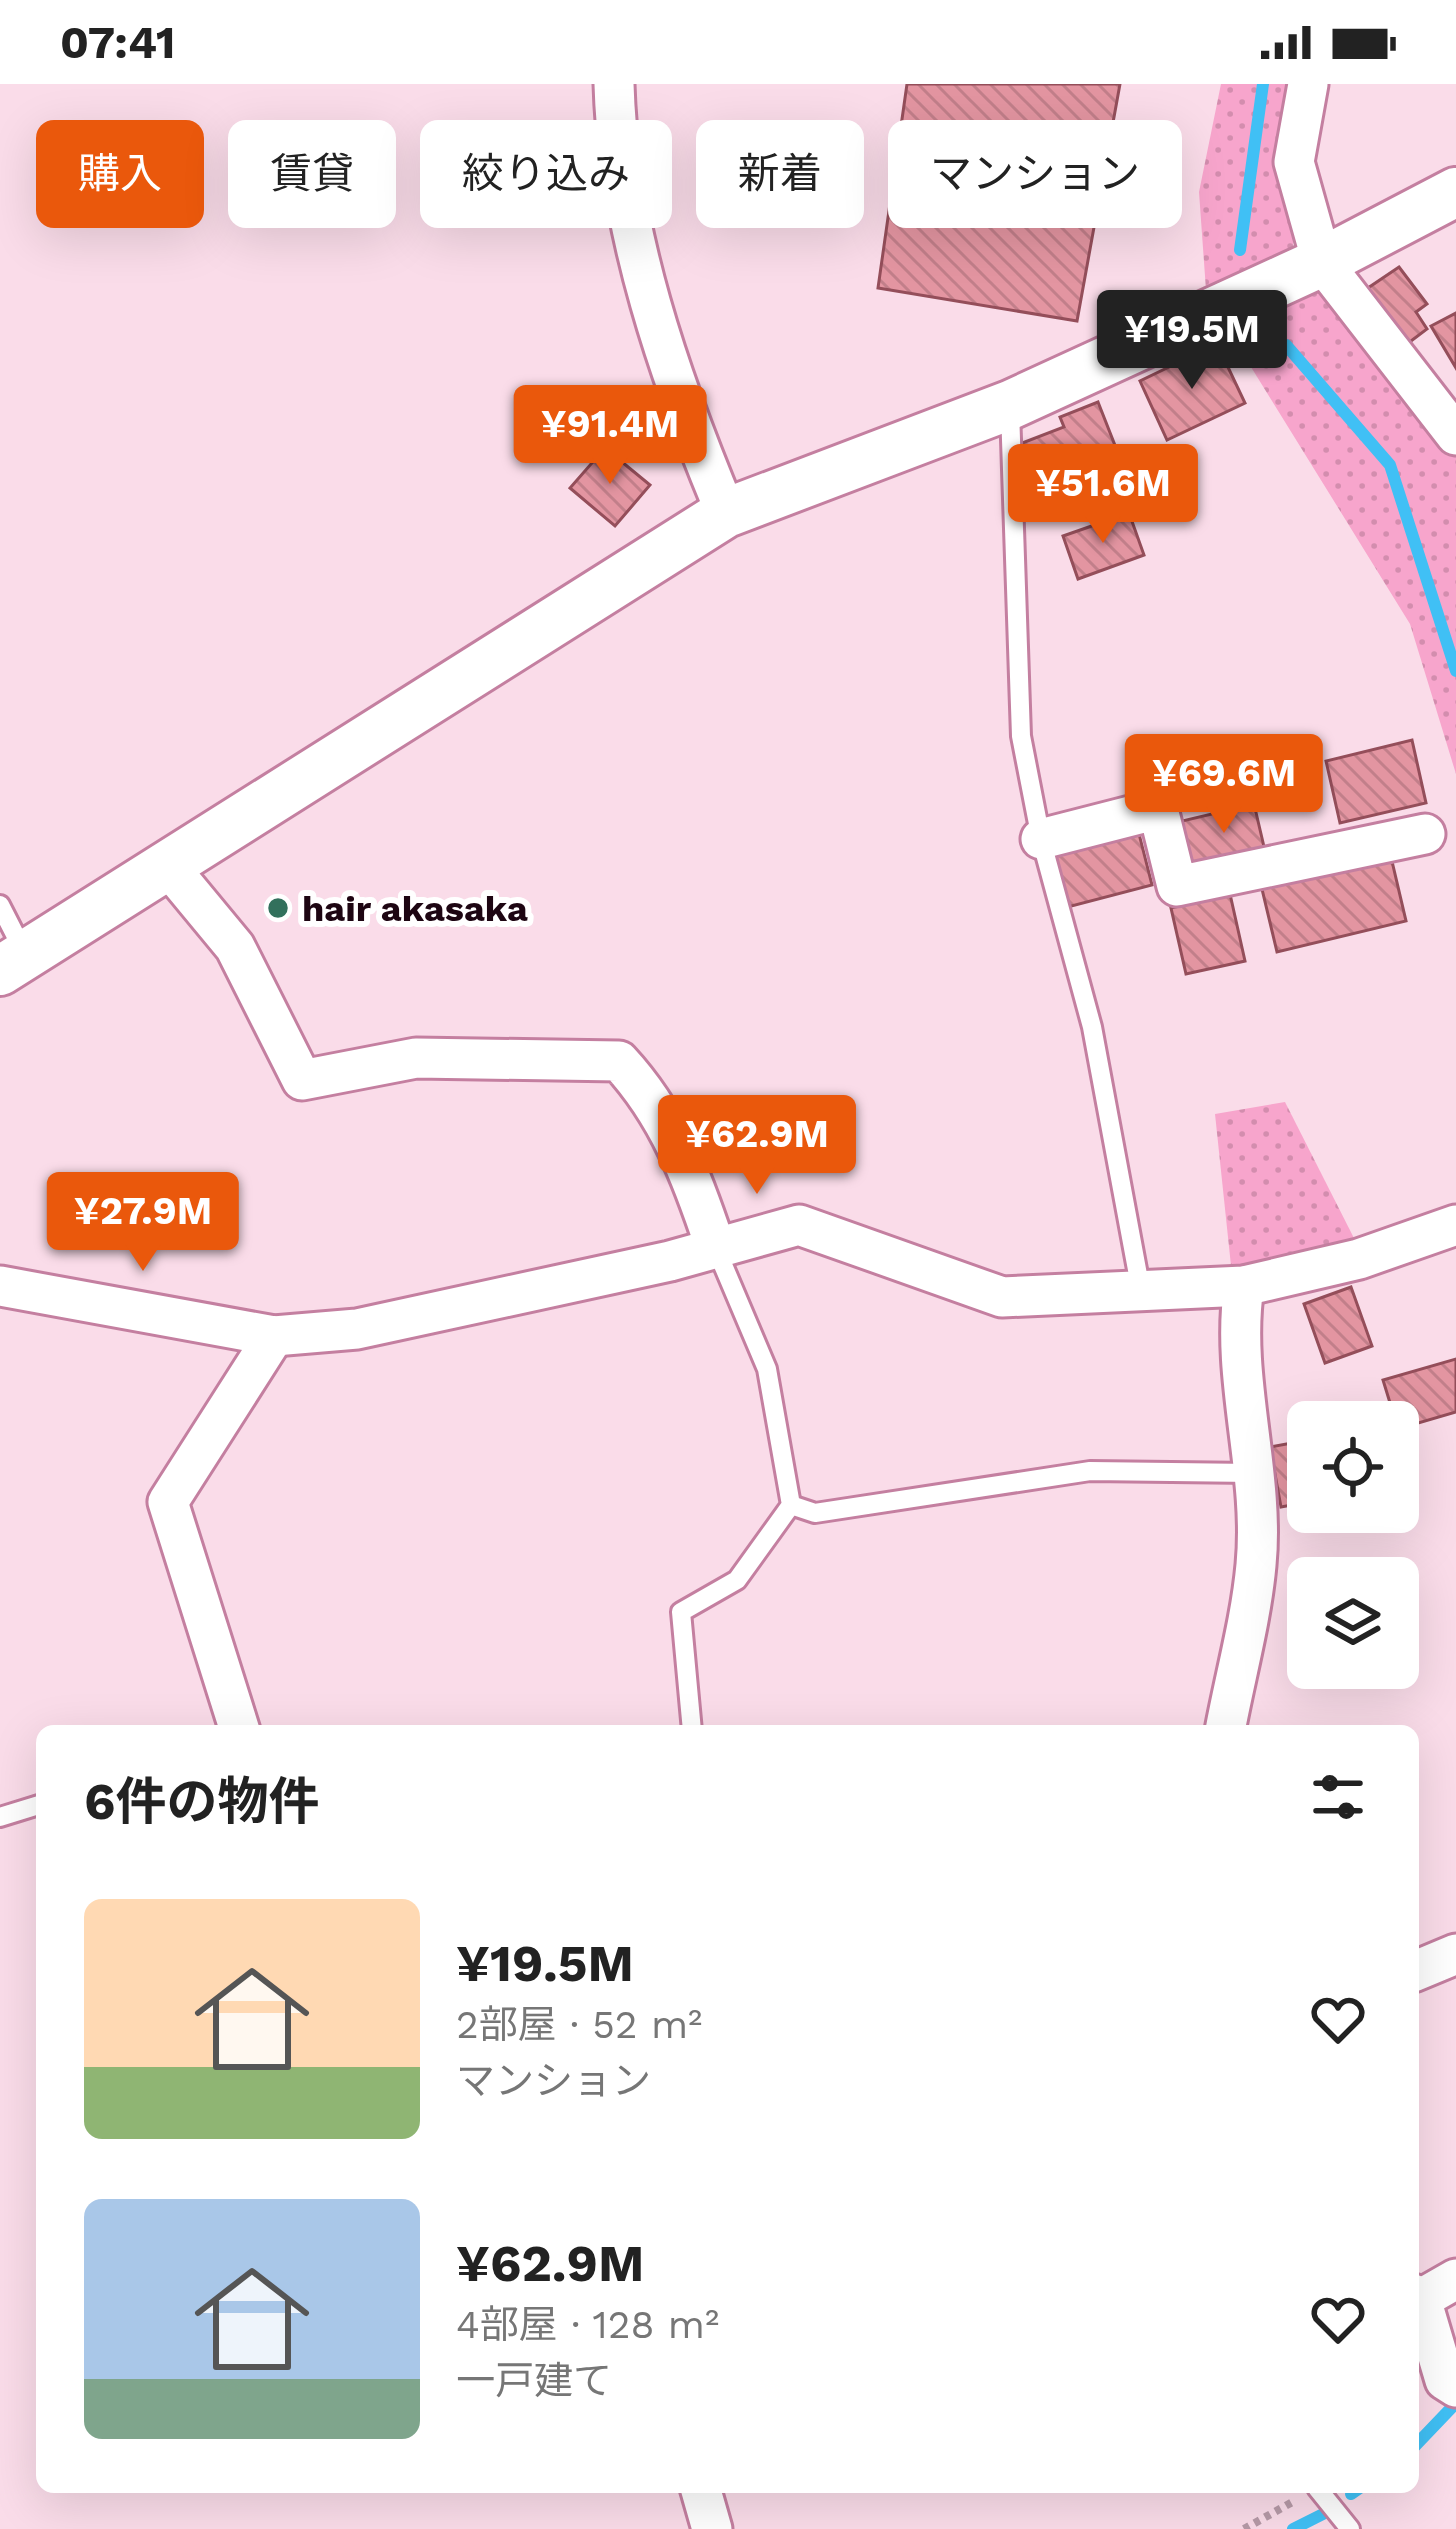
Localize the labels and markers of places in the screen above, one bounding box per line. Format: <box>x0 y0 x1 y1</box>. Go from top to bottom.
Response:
pin: ¥19.5M <box>1094 290 1290 392</box>
pin: ¥91.4M <box>512 385 708 487</box>
pin: ¥51.6M <box>1005 444 1201 546</box>
pin: ¥69.6M <box>1126 734 1322 836</box>
place label: hair akasaka <box>302 888 528 930</box>
marker: hair akasaka <box>265 895 291 921</box>
pin: ¥62.9M <box>659 1095 855 1197</box>
pin: ¥27.9M <box>45 1172 241 1274</box>

